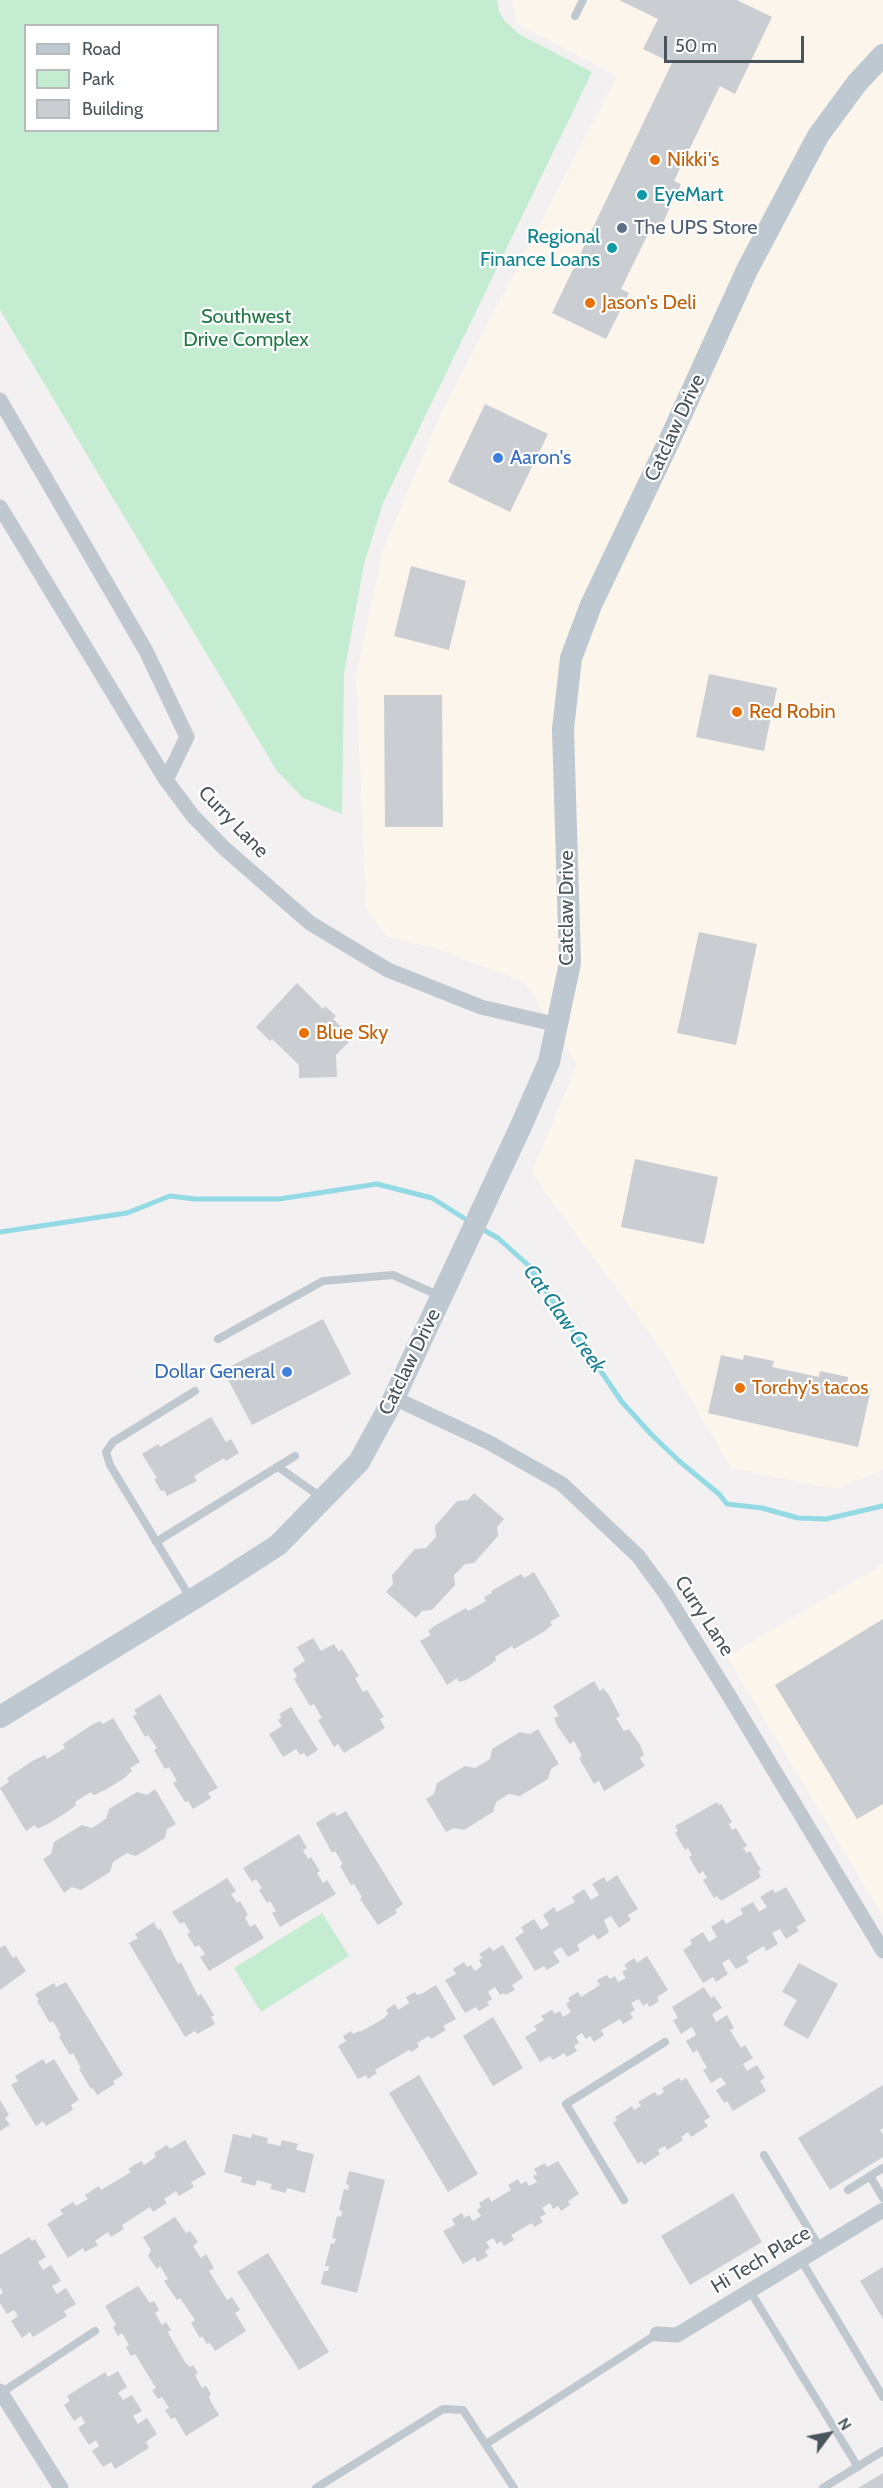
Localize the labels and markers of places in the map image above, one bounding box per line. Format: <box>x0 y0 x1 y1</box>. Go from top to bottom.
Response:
place label: Nikki's <box>667 148 719 172</box>
marker: Nikki's <box>648 153 662 167</box>
place label: EyeMart <box>654 183 723 207</box>
marker: EyeMart <box>635 188 649 202</box>
place label: The UPS Store <box>634 216 758 240</box>
marker: The UPS Store <box>615 221 629 235</box>
place label: Regional Finance Loans <box>480 225 600 272</box>
marker: Regional Finance Loans <box>605 241 619 255</box>
place label: Jason's Deli <box>602 291 696 315</box>
marker: Jason's Deli <box>583 296 597 310</box>
place label: Aaron's <box>510 446 571 470</box>
marker: Aaron's <box>491 451 505 465</box>
place label: Red Robin <box>749 700 836 724</box>
marker: Red Robin <box>730 705 744 719</box>
place label: Blue Sky <box>316 1021 388 1045</box>
marker: Blue Sky <box>297 1026 311 1040</box>
place label: Dollar General <box>154 1360 275 1384</box>
marker: Dollar General <box>280 1365 294 1379</box>
place label: Torchy's tacos <box>752 1376 868 1400</box>
marker: Torchy's tacos <box>733 1381 747 1395</box>

